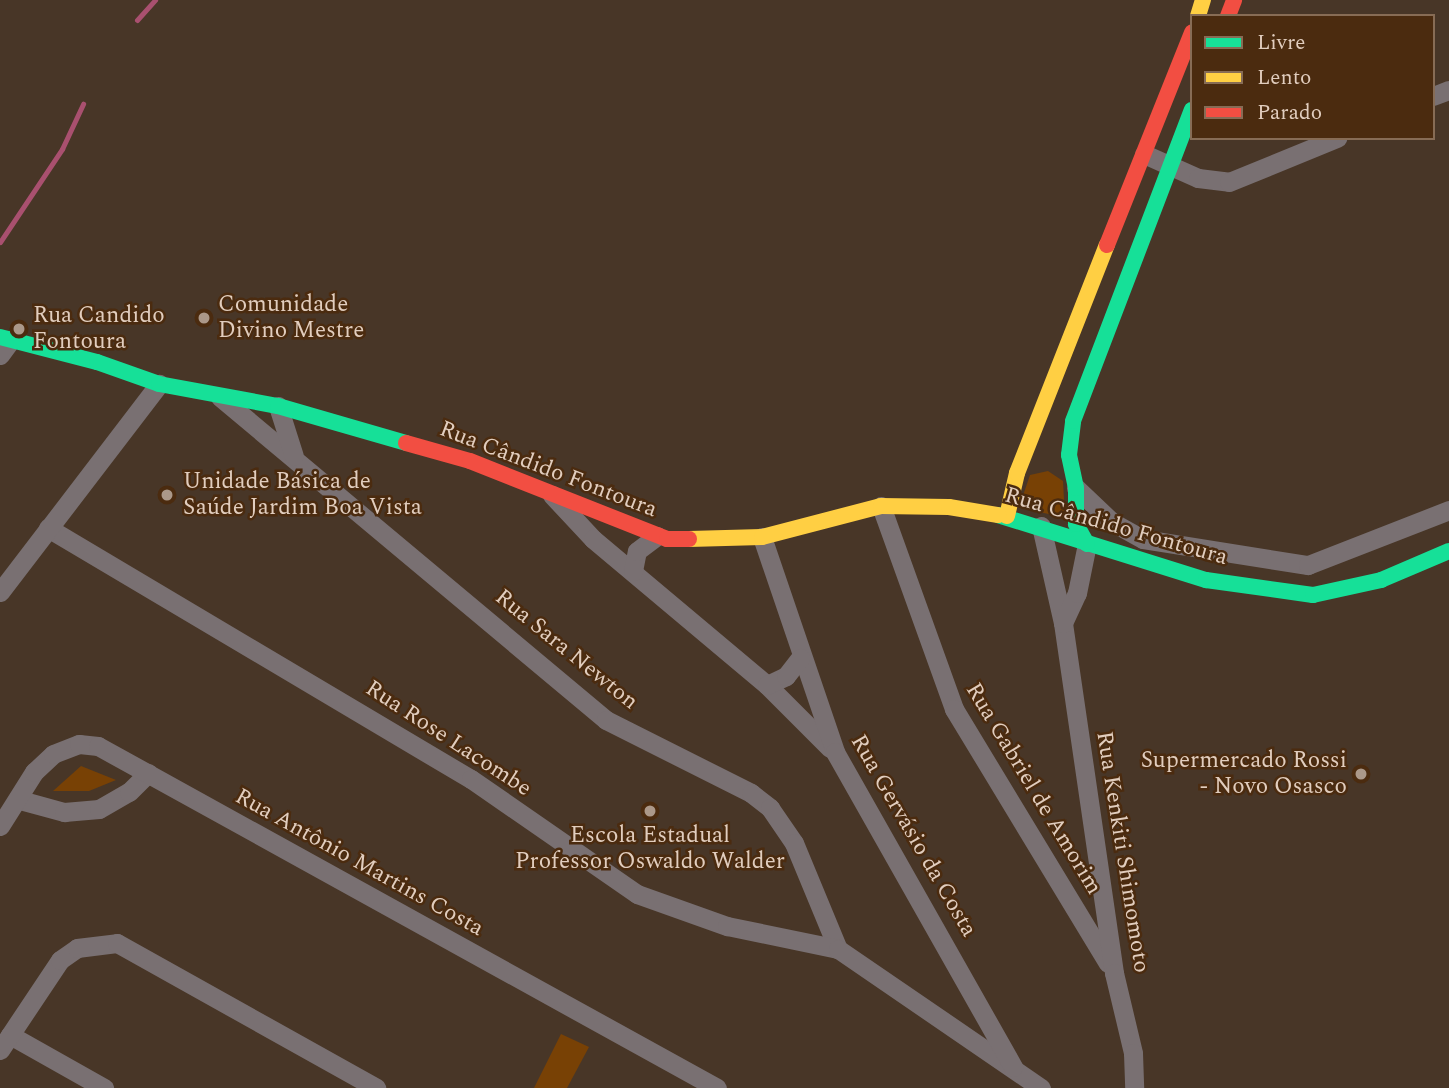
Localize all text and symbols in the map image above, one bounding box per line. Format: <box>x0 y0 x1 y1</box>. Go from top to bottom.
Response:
legend <box>1190 14 1435 140</box>
text: Livre <box>1257 27 1305 59</box>
text: Lento <box>1257 62 1311 94</box>
text: Parado <box>1257 97 1322 129</box>
place label: Comunidade Divino Mestre <box>218 291 364 345</box>
place label: Rua Candido Fontoura <box>33 302 165 356</box>
marker: Comunidade Divino Mestre <box>196 310 212 326</box>
marker: Rua Candido Fontoura <box>11 321 27 337</box>
street label: Rua Cândido Fontoura <box>435 416 661 524</box>
place label: Unidade Básica de Saúde Jardim Boa Vista <box>183 468 422 522</box>
street label: Rua Cândido Fontoura <box>1001 482 1231 572</box>
marker: Unidade Básica de Saúde Jardim Boa Vista <box>157 485 177 505</box>
street label: Rua Sara Newton <box>489 584 643 716</box>
street label: Rua Rose Lacombe <box>360 675 536 803</box>
street label: Rua Gabriel de Amorim <box>959 678 1107 900</box>
street label: Rua Kenkiti Shimomoto <box>1089 729 1155 975</box>
street label: Rua Gervásio da Costa <box>844 730 982 942</box>
place label: Supermercado Rossi - Novo Osasco <box>1141 747 1347 801</box>
marker: Supermercado Rossi - Novo Osasco <box>1353 766 1369 782</box>
street label: Rua Antônio Martins Costa <box>230 783 488 943</box>
marker: Escola Estadual Professor Oswaldo Walder <box>642 803 658 819</box>
place label: Escola Estadual Professor Oswaldo Walder <box>515 822 785 876</box>

